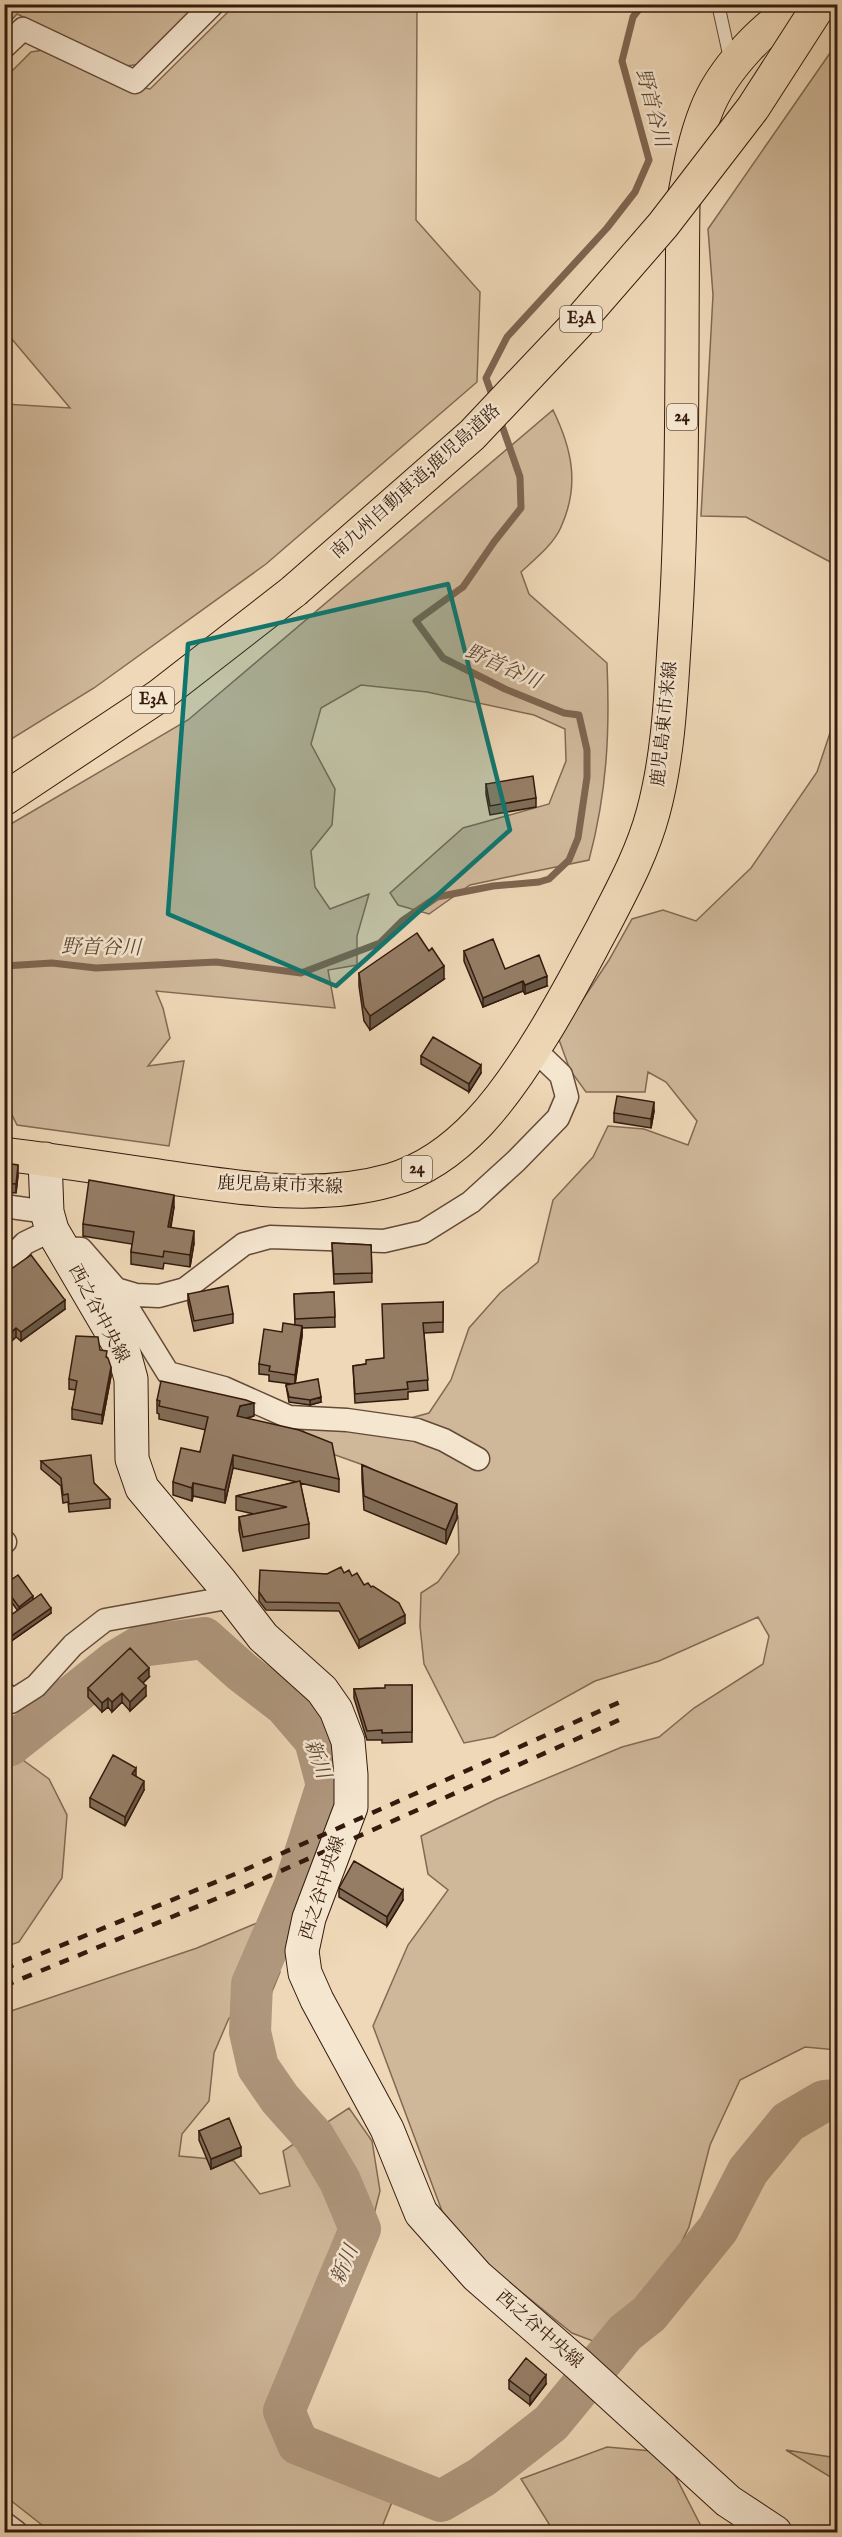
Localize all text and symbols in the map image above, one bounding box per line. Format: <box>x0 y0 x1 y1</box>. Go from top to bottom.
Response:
water label: 野首谷川 <box>630 66 675 152</box>
road number: E3A <box>560 306 602 332</box>
street label: 南九州自動車道;鹿児島道路 <box>326 399 506 565</box>
road number: 24 <box>667 404 697 430</box>
water label: 野首谷川 <box>461 639 546 696</box>
street label: 鹿児島東市来線 <box>647 660 683 788</box>
road number: E3A <box>132 687 174 713</box>
water label: 野首谷川 <box>61 935 143 961</box>
road number: 24 <box>402 1156 432 1182</box>
street label: 鹿児島東市来線 <box>217 1172 343 1200</box>
street label: 西之谷中央線 <box>62 1261 134 1367</box>
water label: 新川 <box>298 1736 336 1784</box>
street label: 西之谷中央線 <box>295 1833 351 1943</box>
water label: 新川 <box>326 2240 365 2288</box>
street label: 西之谷中央線 <box>491 2286 587 2374</box>

